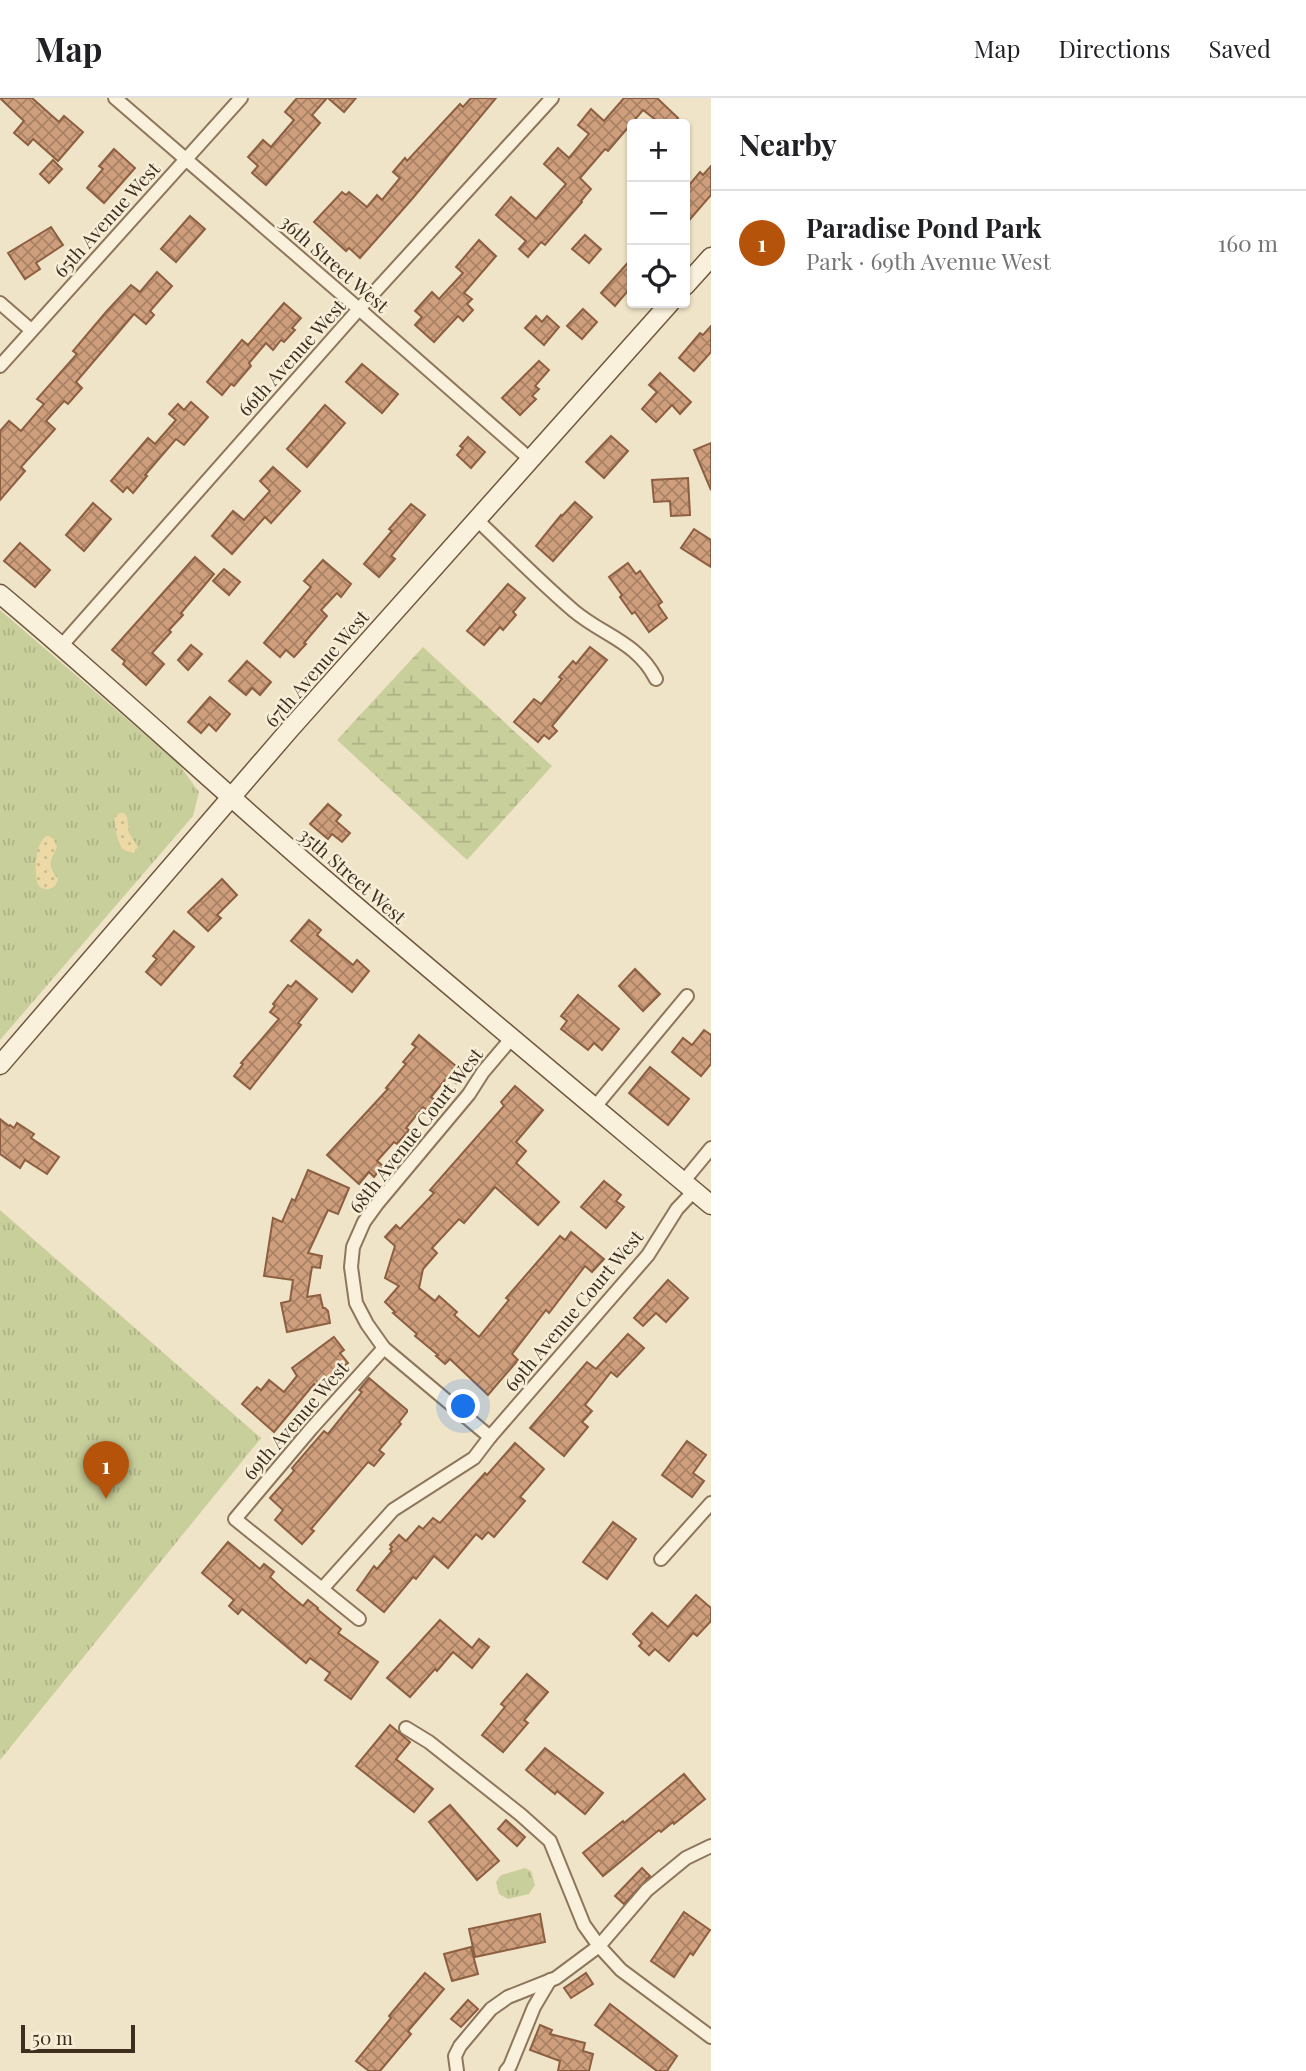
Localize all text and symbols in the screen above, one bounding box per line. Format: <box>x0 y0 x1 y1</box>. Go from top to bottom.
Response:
text: Map <box>35 26 102 70</box>
text: Map <box>974 32 1020 64</box>
text: Directions <box>1058 32 1171 64</box>
text: Saved <box>1209 32 1271 64</box>
map controls <box>627 119 690 308</box>
button: + <box>627 119 690 182</box>
text: Nearby <box>739 124 837 164</box>
street label: 65th Avenue West <box>47 155 165 282</box>
button: − <box>627 182 690 245</box>
street label: 36th Street West <box>275 208 395 318</box>
text: Paradise Pond Park <box>806 210 1041 245</box>
text: 1 <box>758 227 766 258</box>
text: 160 m <box>1218 227 1278 258</box>
button: locate <box>627 245 690 308</box>
text: Park · 69th Avenue West <box>806 245 1051 276</box>
street label: 66th Avenue West <box>231 293 351 421</box>
street label: 67th Avenue West <box>258 604 374 732</box>
street label: 35th Street West <box>294 821 413 929</box>
street label: 68th Avenue Court West <box>342 1042 488 1218</box>
street label: 69th Avenue Court West <box>498 1224 648 1396</box>
street label: 69th Avenue West <box>236 1355 354 1485</box>
your location <box>446 1389 480 1423</box>
pin: 1 <box>83 1441 129 1499</box>
scale bar <box>21 2022 135 2054</box>
text: 50 m <box>32 2024 73 2050</box>

